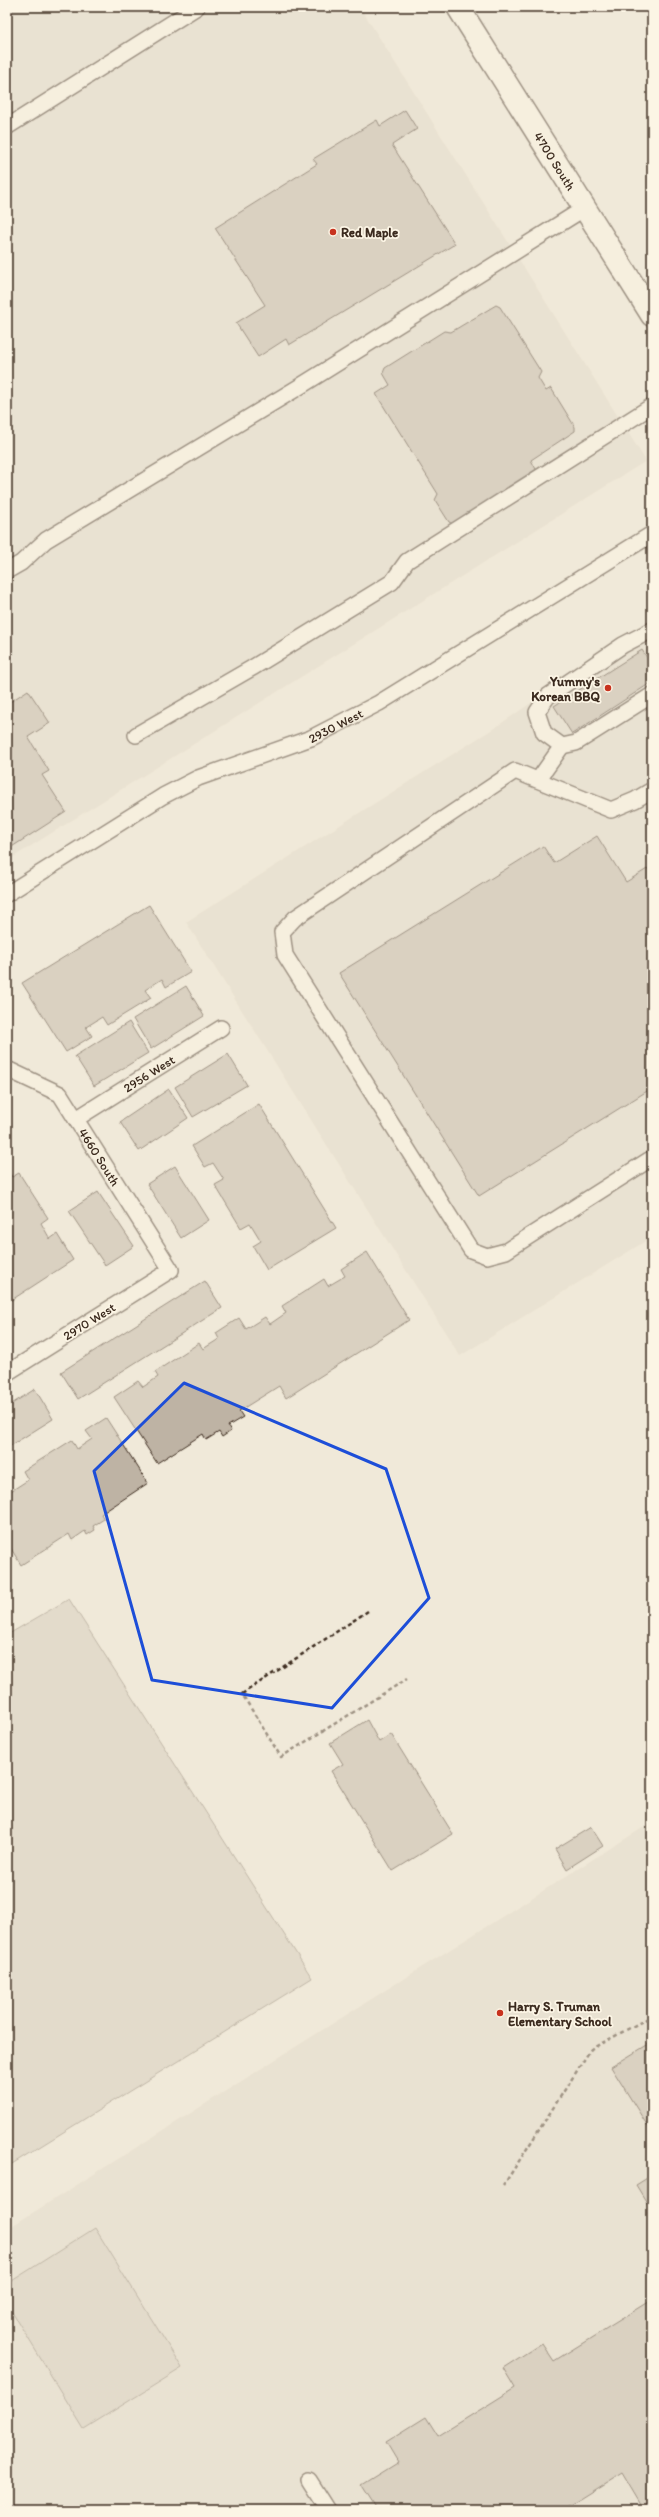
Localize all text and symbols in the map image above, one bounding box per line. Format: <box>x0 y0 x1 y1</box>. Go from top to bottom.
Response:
street label: 4700 South <box>531 129 579 193</box>
place label: Red Maple <box>341 225 398 241</box>
marker: Red Maple <box>328 227 338 237</box>
place label: Yummy's Korean BBQ <box>531 674 601 704</box>
marker: Yummy's Korean BBQ <box>603 683 613 693</box>
street label: 2930 West <box>306 706 366 746</box>
street label: 2956 West <box>121 1052 178 1095</box>
street label: 4660 South <box>76 1126 123 1189</box>
street label: 2970 West <box>60 1299 118 1343</box>
place label: Harry S. Truman Elementary School <box>508 1999 612 2030</box>
marker: Harry S. Truman Elementary School <box>495 2008 505 2018</box>

